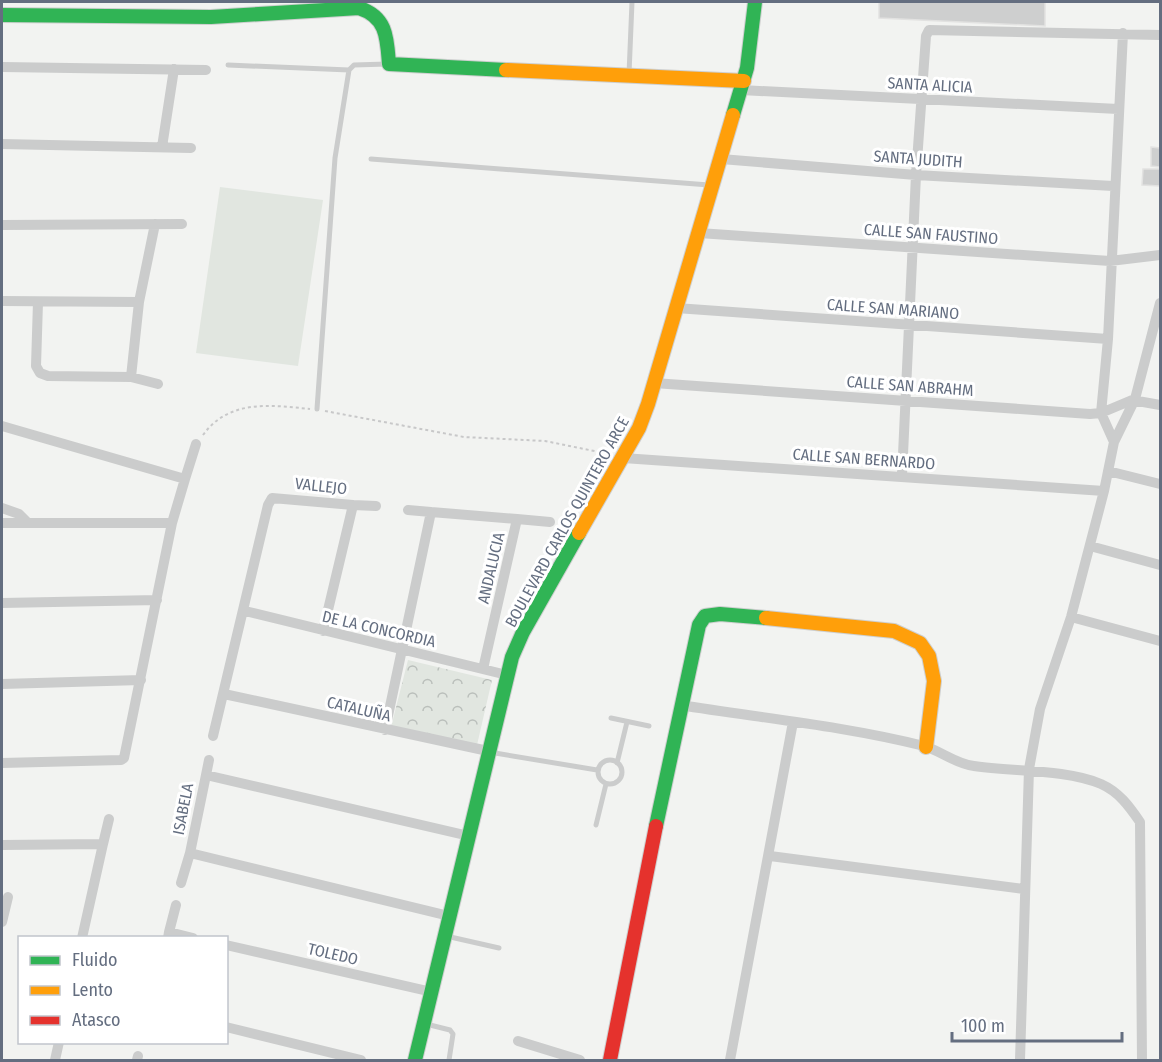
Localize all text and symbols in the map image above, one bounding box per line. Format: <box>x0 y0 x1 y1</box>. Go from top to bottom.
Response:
street label: SANTA ALICIA <box>887 73 974 97</box>
street label: SANTA JUDITH <box>873 146 963 172</box>
street label: CALLE SAN FAUSTINO <box>863 220 999 248</box>
street label: CALLE SAN MARIANO <box>826 295 960 323</box>
street label: CALLE SAN ABRAHM <box>846 372 974 400</box>
street label: BOULEVARD CARLOS QUINTERO ARCE <box>501 413 633 631</box>
street label: CALLE SAN BERNARDO <box>792 445 936 473</box>
street label: VALLEJO <box>294 474 348 498</box>
street label: ANDALUCIA <box>474 530 509 605</box>
street label: DE LA CONCORDIA <box>320 607 438 651</box>
street label: CATALUÑA <box>325 692 393 726</box>
street label: ISABELA <box>169 781 197 836</box>
legend <box>18 936 228 1044</box>
street label: TOLEDO <box>306 939 360 969</box>
text: Fluido <box>72 949 118 971</box>
text: Lento <box>72 979 113 1001</box>
scale bar <box>952 1005 1122 1043</box>
text: Atasco <box>72 1009 120 1031</box>
text: 100 m <box>961 1015 1005 1037</box>

